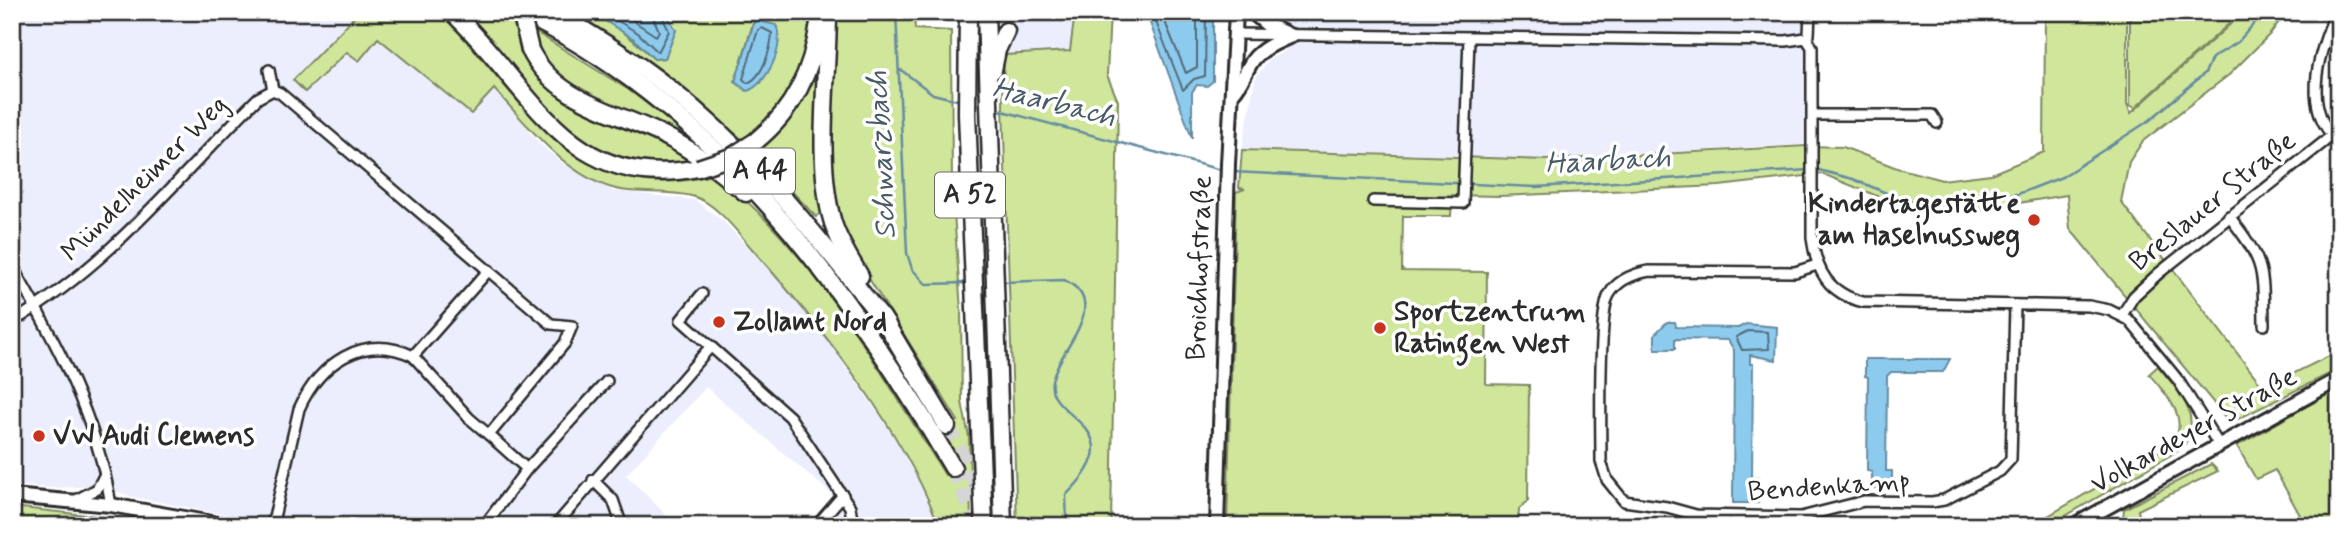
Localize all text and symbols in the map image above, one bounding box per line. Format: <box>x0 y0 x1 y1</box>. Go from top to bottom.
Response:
water label: Haarbach <box>988 69 1120 137</box>
water label: Schwarzbach <box>858 70 906 240</box>
street label: Mündelheimer Weg <box>53 87 237 271</box>
street label: Breslauer Straße <box>2122 123 2304 281</box>
water label: Haarbach <box>1544 138 1672 184</box>
road number: A 44 <box>725 148 795 194</box>
road number: A 52 <box>935 172 1005 218</box>
street label: Broichhofstraße <box>1178 175 1222 361</box>
place label: Kindertagestätte am Haselnussweg <box>1808 186 2020 258</box>
marker: Kindertagestätte am Haselnussweg <box>2026 212 2042 228</box>
place label: Sportzentrum Ratingen West <box>1394 294 1586 366</box>
place label: Zollamt Nord <box>733 304 887 341</box>
marker: Zollamt Nord <box>711 314 727 330</box>
marker: Sportzentrum Ratingen West <box>1372 320 1388 336</box>
street label: Volkardeyer Straße <box>2084 359 2304 503</box>
place label: VW Audi Clemens <box>53 418 254 455</box>
marker: VW Audi Clemens <box>31 428 47 444</box>
street label: Bendenkamp <box>1746 463 1912 511</box>

